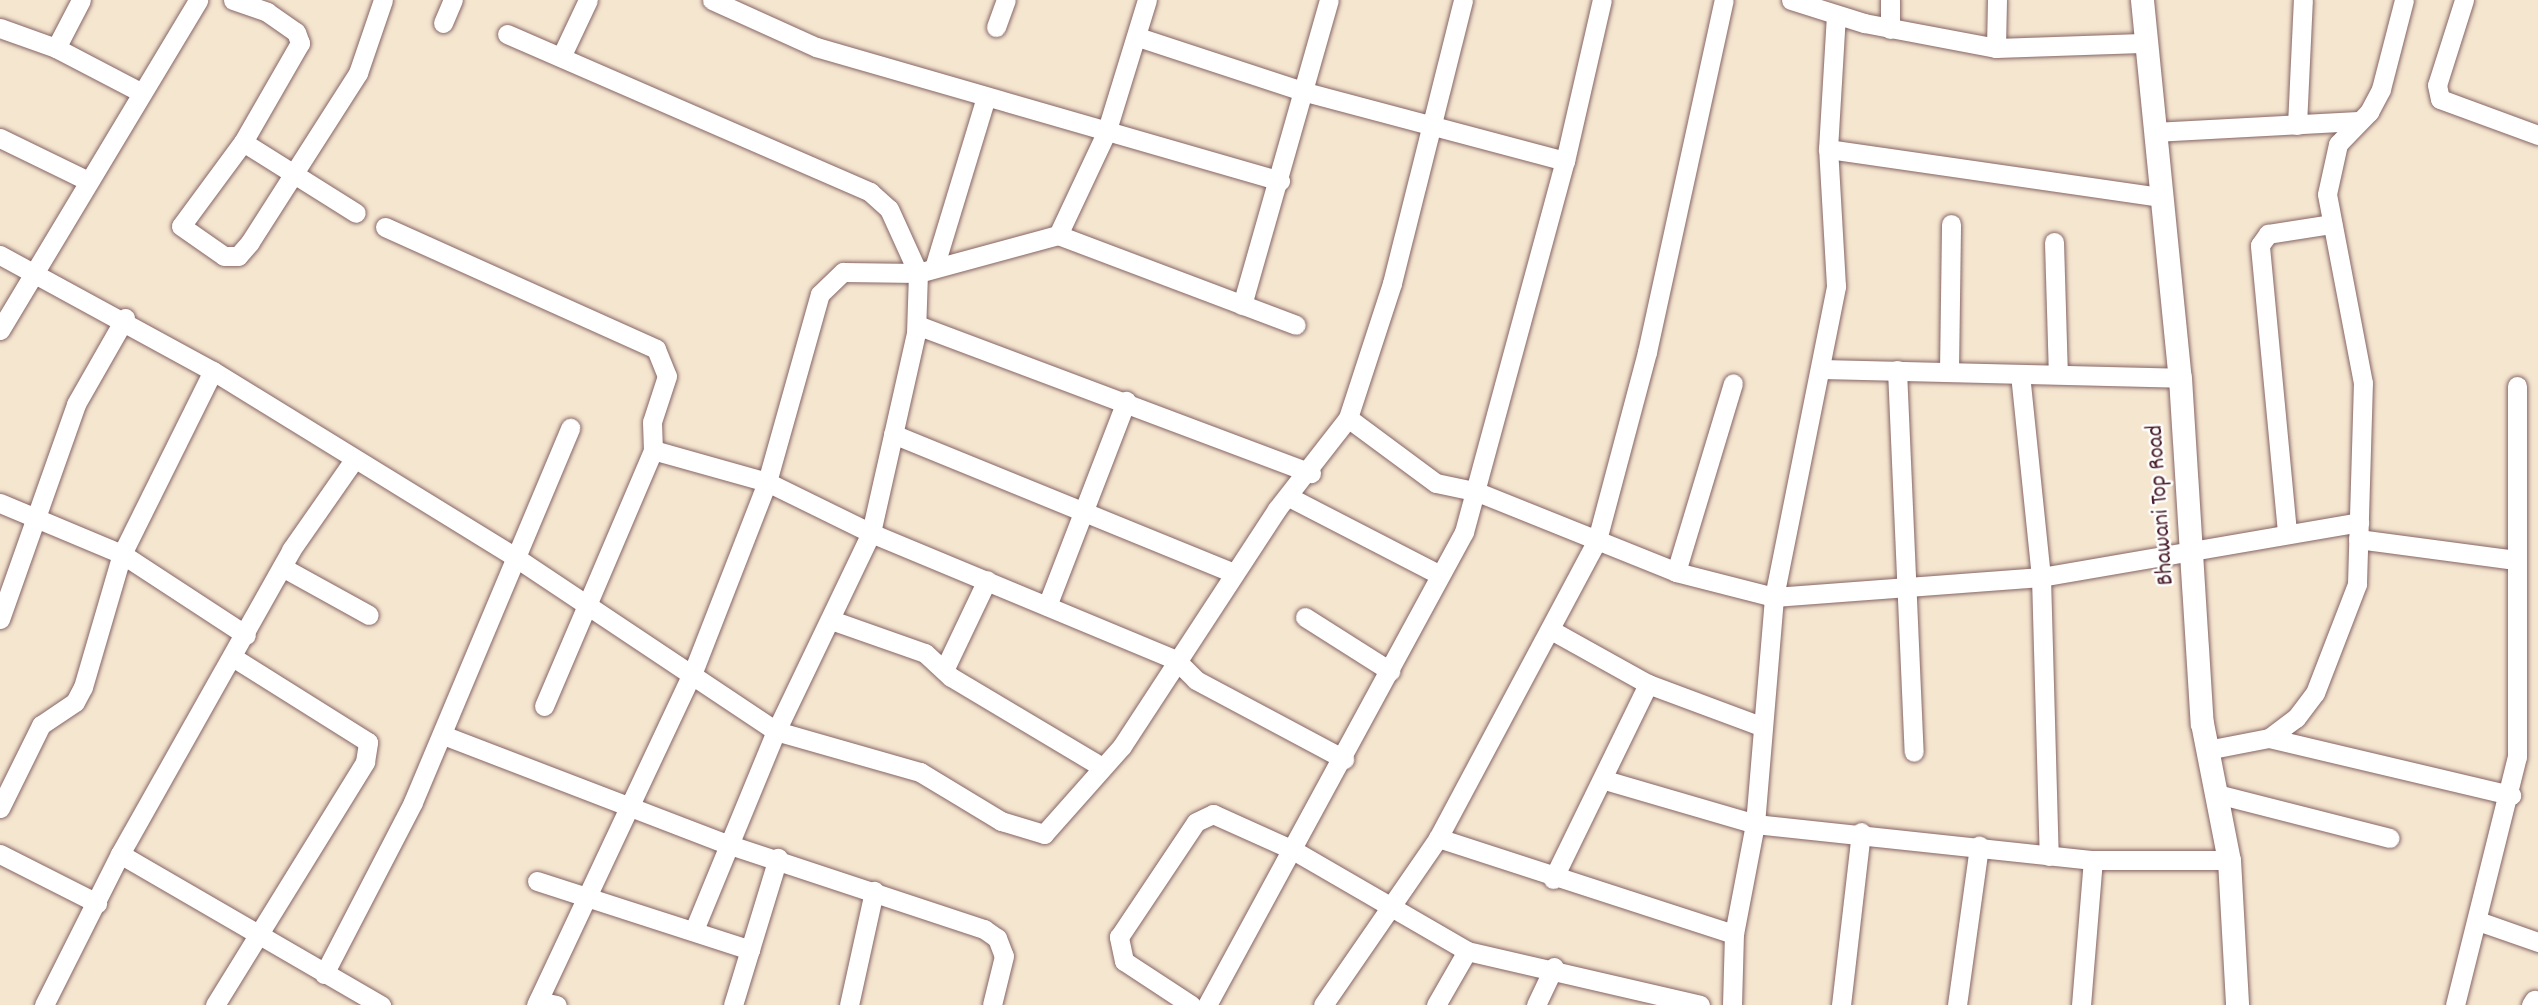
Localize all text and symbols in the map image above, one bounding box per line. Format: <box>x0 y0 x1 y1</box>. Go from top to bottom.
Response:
street label: Bhawani Top Road <box>2142 424 2182 586</box>

